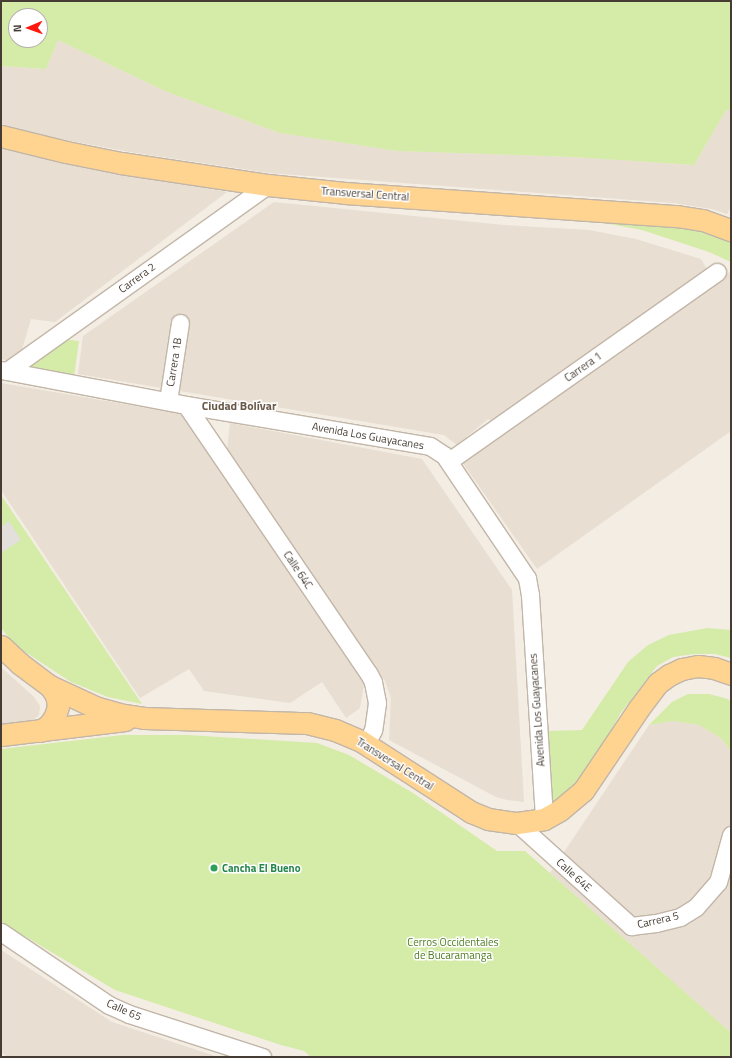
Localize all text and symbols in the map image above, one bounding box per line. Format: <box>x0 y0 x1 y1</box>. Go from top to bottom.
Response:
north arrow <box>8 8 48 48</box>
text: N <box>9 24 25 32</box>
street label: Transversal Central <box>321 184 409 204</box>
street label: Carrera 2 <box>116 260 158 296</box>
street label: Carrera 1B <box>164 337 184 387</box>
street label: Carrera 1 <box>562 349 604 385</box>
district label: Ciudad Bolívar <box>202 399 276 413</box>
street label: Avenida Los Guayacanes <box>311 420 425 452</box>
street label: Calle 64C <box>281 549 315 591</box>
street label: Avenida Los Guayacanes <box>526 653 548 767</box>
street label: Transversal Central <box>354 735 436 793</box>
street label: Calle 64E <box>554 856 594 894</box>
place label: Cancha El Bueno <box>222 861 301 875</box>
marker: Cancha El Bueno <box>209 863 219 873</box>
street label: Carrera 5 <box>636 909 680 931</box>
park label: Cerros Occidentales de Bucaramanga <box>407 936 499 962</box>
street label: Calle 65 <box>104 996 144 1024</box>

